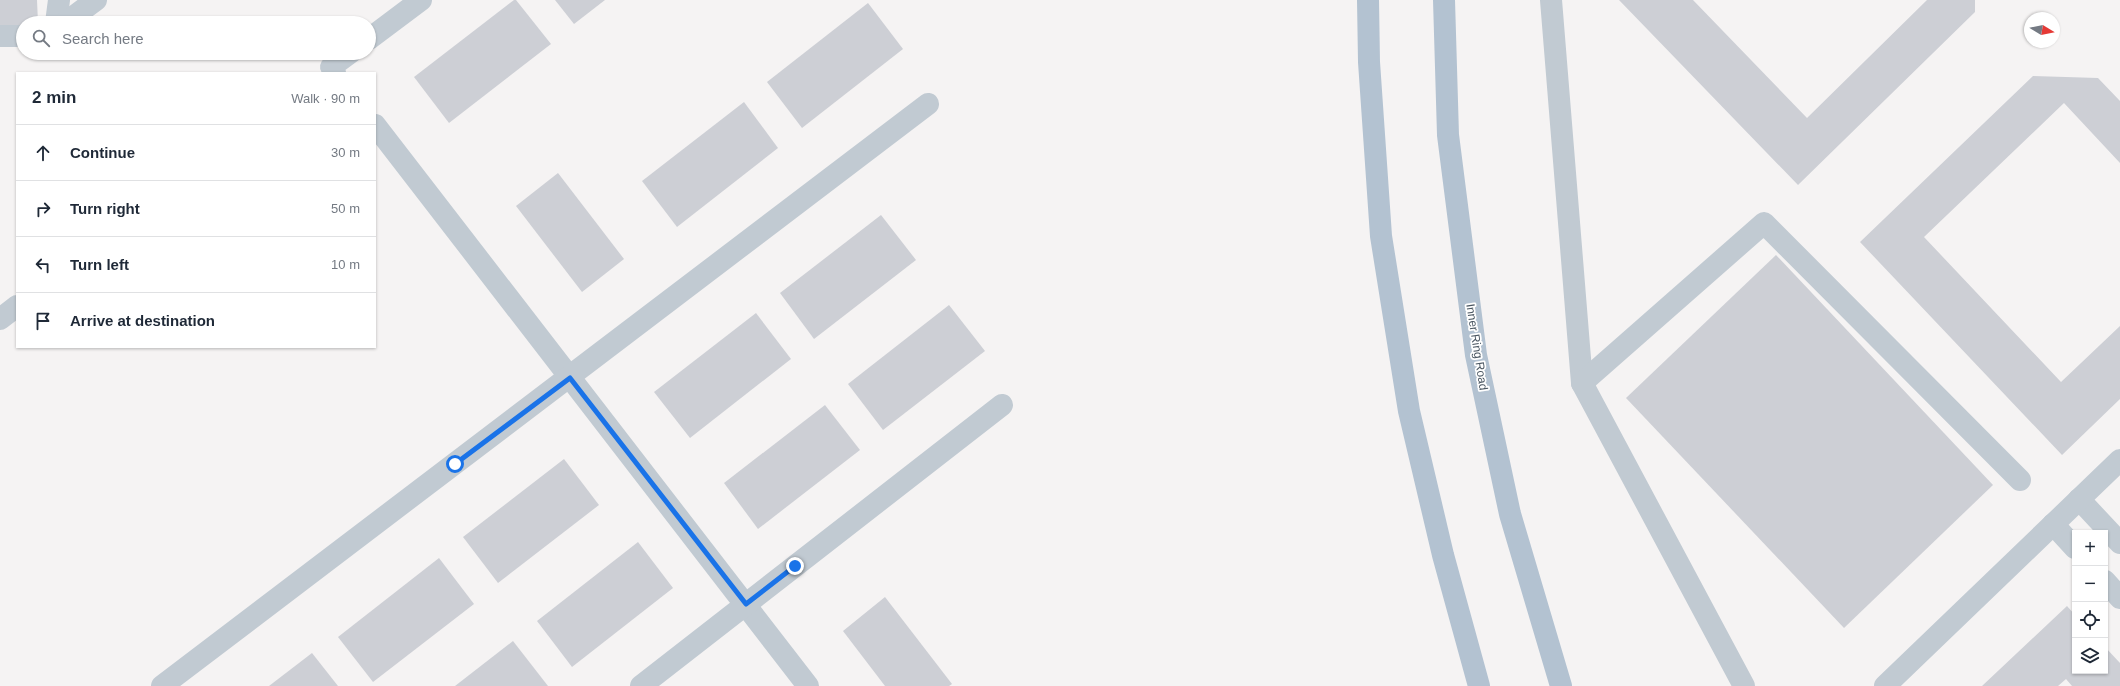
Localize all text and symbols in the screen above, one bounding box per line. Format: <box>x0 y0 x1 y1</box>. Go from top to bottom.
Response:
north arrow <box>2024 12 2060 48</box>
search box <box>16 16 376 60</box>
icon: search <box>30 27 52 49</box>
text: Search here <box>62 30 144 47</box>
text: 2 min <box>32 88 76 107</box>
text: Walk · 90 m <box>291 91 360 106</box>
icon: ahead <box>32 142 54 164</box>
text: Continue <box>70 144 135 161</box>
text: 30 m <box>331 145 360 160</box>
icon: right <box>32 198 54 220</box>
text: Turn right <box>70 200 140 217</box>
text: 50 m <box>331 201 360 216</box>
icon: left <box>32 254 54 276</box>
text: Turn left <box>70 256 129 273</box>
text: 10 m <box>331 257 360 272</box>
street label: Inner Ring Road <box>1463 303 1491 391</box>
icon: arrive <box>32 310 54 332</box>
text: Arrive at destination <box>70 312 215 329</box>
route start <box>446 455 464 473</box>
map controls <box>2072 530 2108 674</box>
button: + <box>2072 530 2108 566</box>
route end <box>786 557 804 575</box>
button: − <box>2072 566 2108 602</box>
button: locate <box>2072 602 2108 638</box>
button: layers <box>2072 638 2108 674</box>

